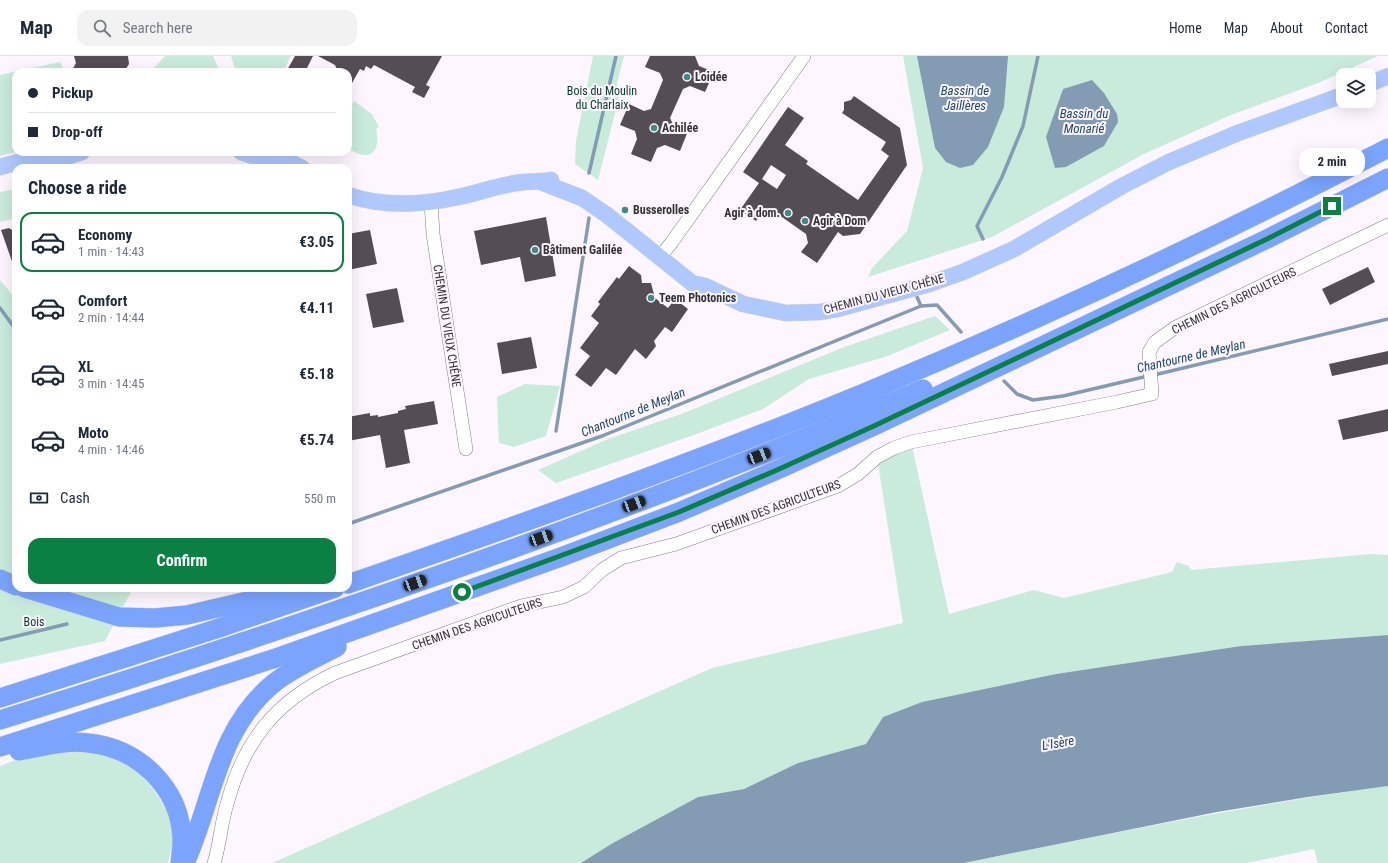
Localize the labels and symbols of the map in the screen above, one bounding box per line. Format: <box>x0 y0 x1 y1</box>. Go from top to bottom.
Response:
place label: Loidée <box>695 70 727 84</box>
marker: Loidée <box>682 72 692 82</box>
water label: Bassin de Jaillères <box>941 83 989 113</box>
park label: Bois du Moulin du Charlaix <box>567 84 637 112</box>
water label: Bassin du Monarié <box>1060 106 1108 136</box>
place label: Achilée <box>662 121 698 135</box>
marker: Achilée <box>649 123 659 133</box>
callout: 2 min <box>1299 148 1365 176</box>
route end <box>1323 197 1341 215</box>
place label: Busserolles <box>633 203 690 217</box>
marker: Busserolles <box>620 205 630 215</box>
place label: Agir à dom. <box>724 206 780 220</box>
marker: Agir à dom. <box>783 208 793 218</box>
place label: Agir à Dom <box>813 214 866 228</box>
marker: Agir à Dom <box>800 216 810 226</box>
place label: Bâtiment Galilée <box>543 243 623 257</box>
marker: Bâtiment Galilée <box>530 245 540 255</box>
street label: CHEMIN DU VIEUX CHÊNE <box>430 263 465 388</box>
street label: CHEMIN DES AGRICULTEURS <box>1169 265 1299 337</box>
street label: CHEMIN DU VIEUX CHÊNE <box>822 270 946 317</box>
place label: Teem Photonics <box>659 291 737 305</box>
marker: Teem Photonics <box>646 293 656 303</box>
water label: Chantourne de Meylan <box>1135 336 1247 376</box>
water label: Chantourne de Meylan <box>579 384 687 440</box>
car <box>746 446 772 466</box>
street label: CHEMIN DES AGRICULTEURS <box>709 477 843 537</box>
car <box>621 494 647 514</box>
car <box>528 528 554 548</box>
car <box>402 573 428 593</box>
route start <box>453 583 471 601</box>
street label: CHEMIN DES AGRICULTEURS <box>410 595 544 653</box>
park label: Bois <box>24 615 44 629</box>
water label: L'Isère <box>1041 733 1075 753</box>

